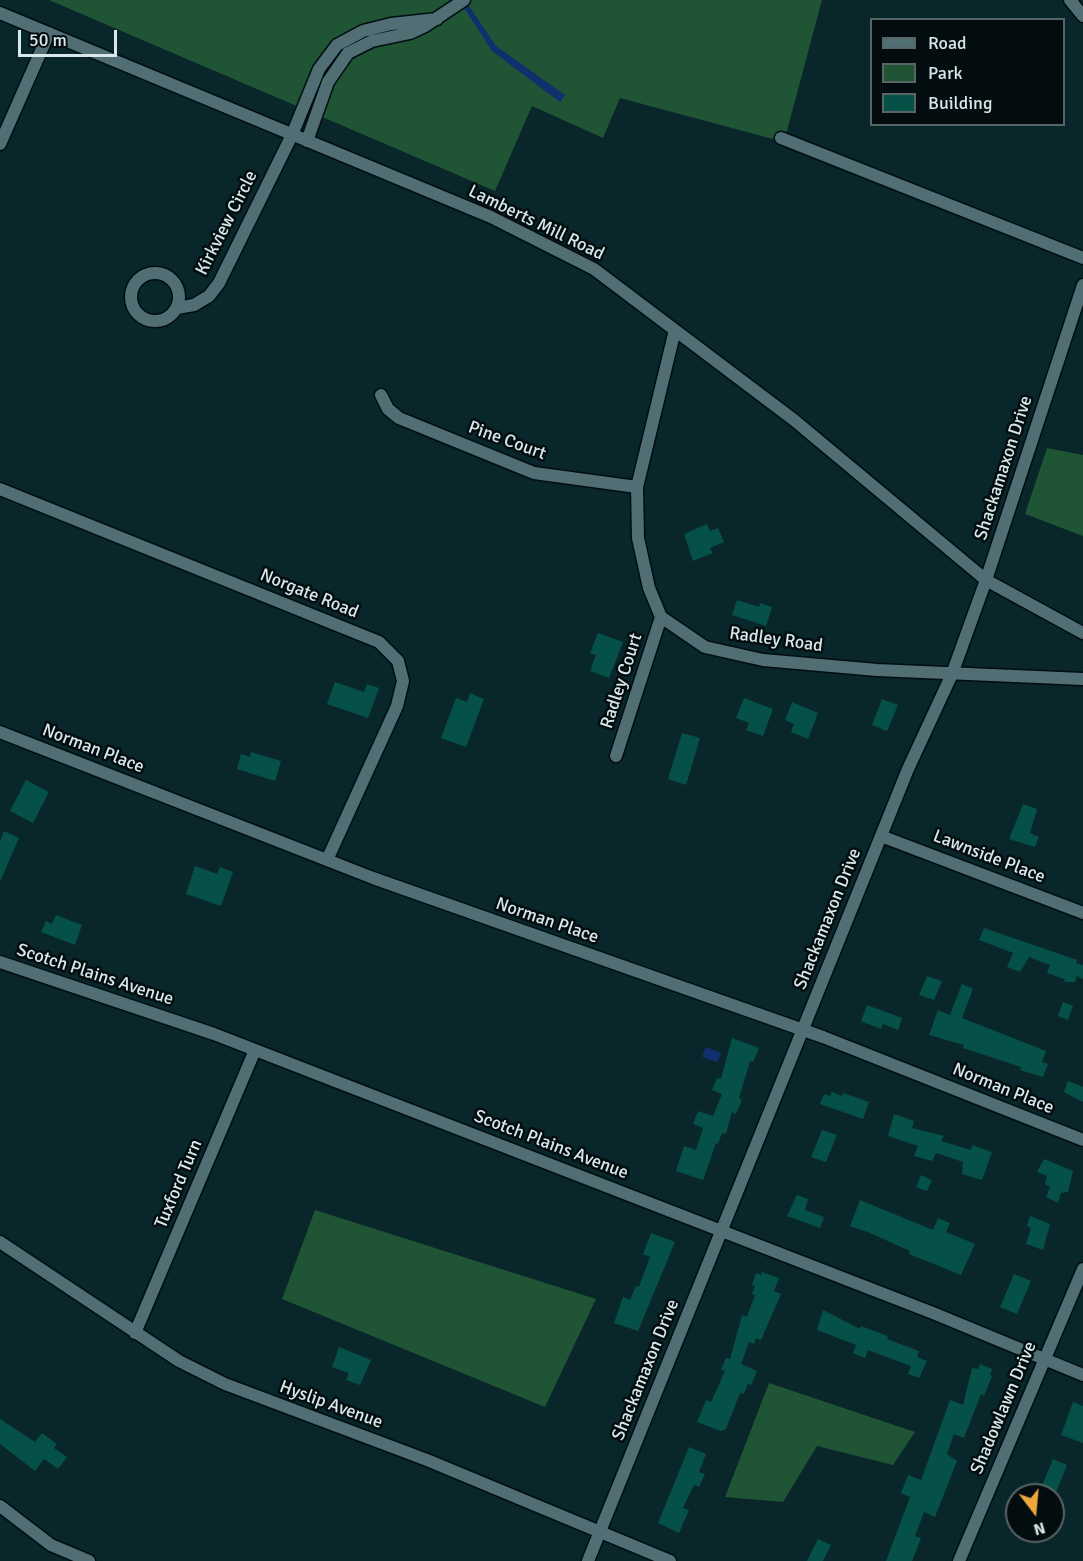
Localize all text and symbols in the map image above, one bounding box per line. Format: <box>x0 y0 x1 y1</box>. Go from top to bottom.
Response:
scale bar <box>21 18 120 56</box>
legend <box>870 18 1065 126</box>
text: 50 m <box>29 29 67 51</box>
text: Road <box>928 32 967 54</box>
text: Park <box>928 62 963 84</box>
text: Building <box>928 92 992 114</box>
street label: Kirkview Circle <box>191 167 263 279</box>
street label: Lamberts Mill Road <box>464 181 608 265</box>
street label: Shackamaxon Drive <box>971 393 1037 543</box>
street label: Pine Court <box>465 417 549 465</box>
street label: Norgate Road <box>257 564 361 624</box>
street label: Radley Road <box>728 623 824 657</box>
street label: Radley Court <box>596 631 648 731</box>
street label: Norman Place <box>39 720 147 778</box>
street label: Lawnside Place <box>930 826 1048 888</box>
street label: Shackamaxon Drive <box>790 845 866 993</box>
street label: Norman Place <box>493 893 601 949</box>
street label: Scotch Plains Avenue <box>14 939 176 1011</box>
street label: Norman Place <box>949 1059 1057 1119</box>
street label: Scotch Plains Avenue <box>471 1106 631 1184</box>
street label: Tuxford Turn <box>151 1136 207 1232</box>
street label: Shackamaxon Drive <box>608 1296 684 1444</box>
street label: Shadowlawn Drive <box>966 1338 1042 1478</box>
street label: Hyslip Avenue <box>276 1376 386 1434</box>
north arrow <box>1005 1483 1065 1543</box>
text: N <box>1031 1517 1048 1540</box>

